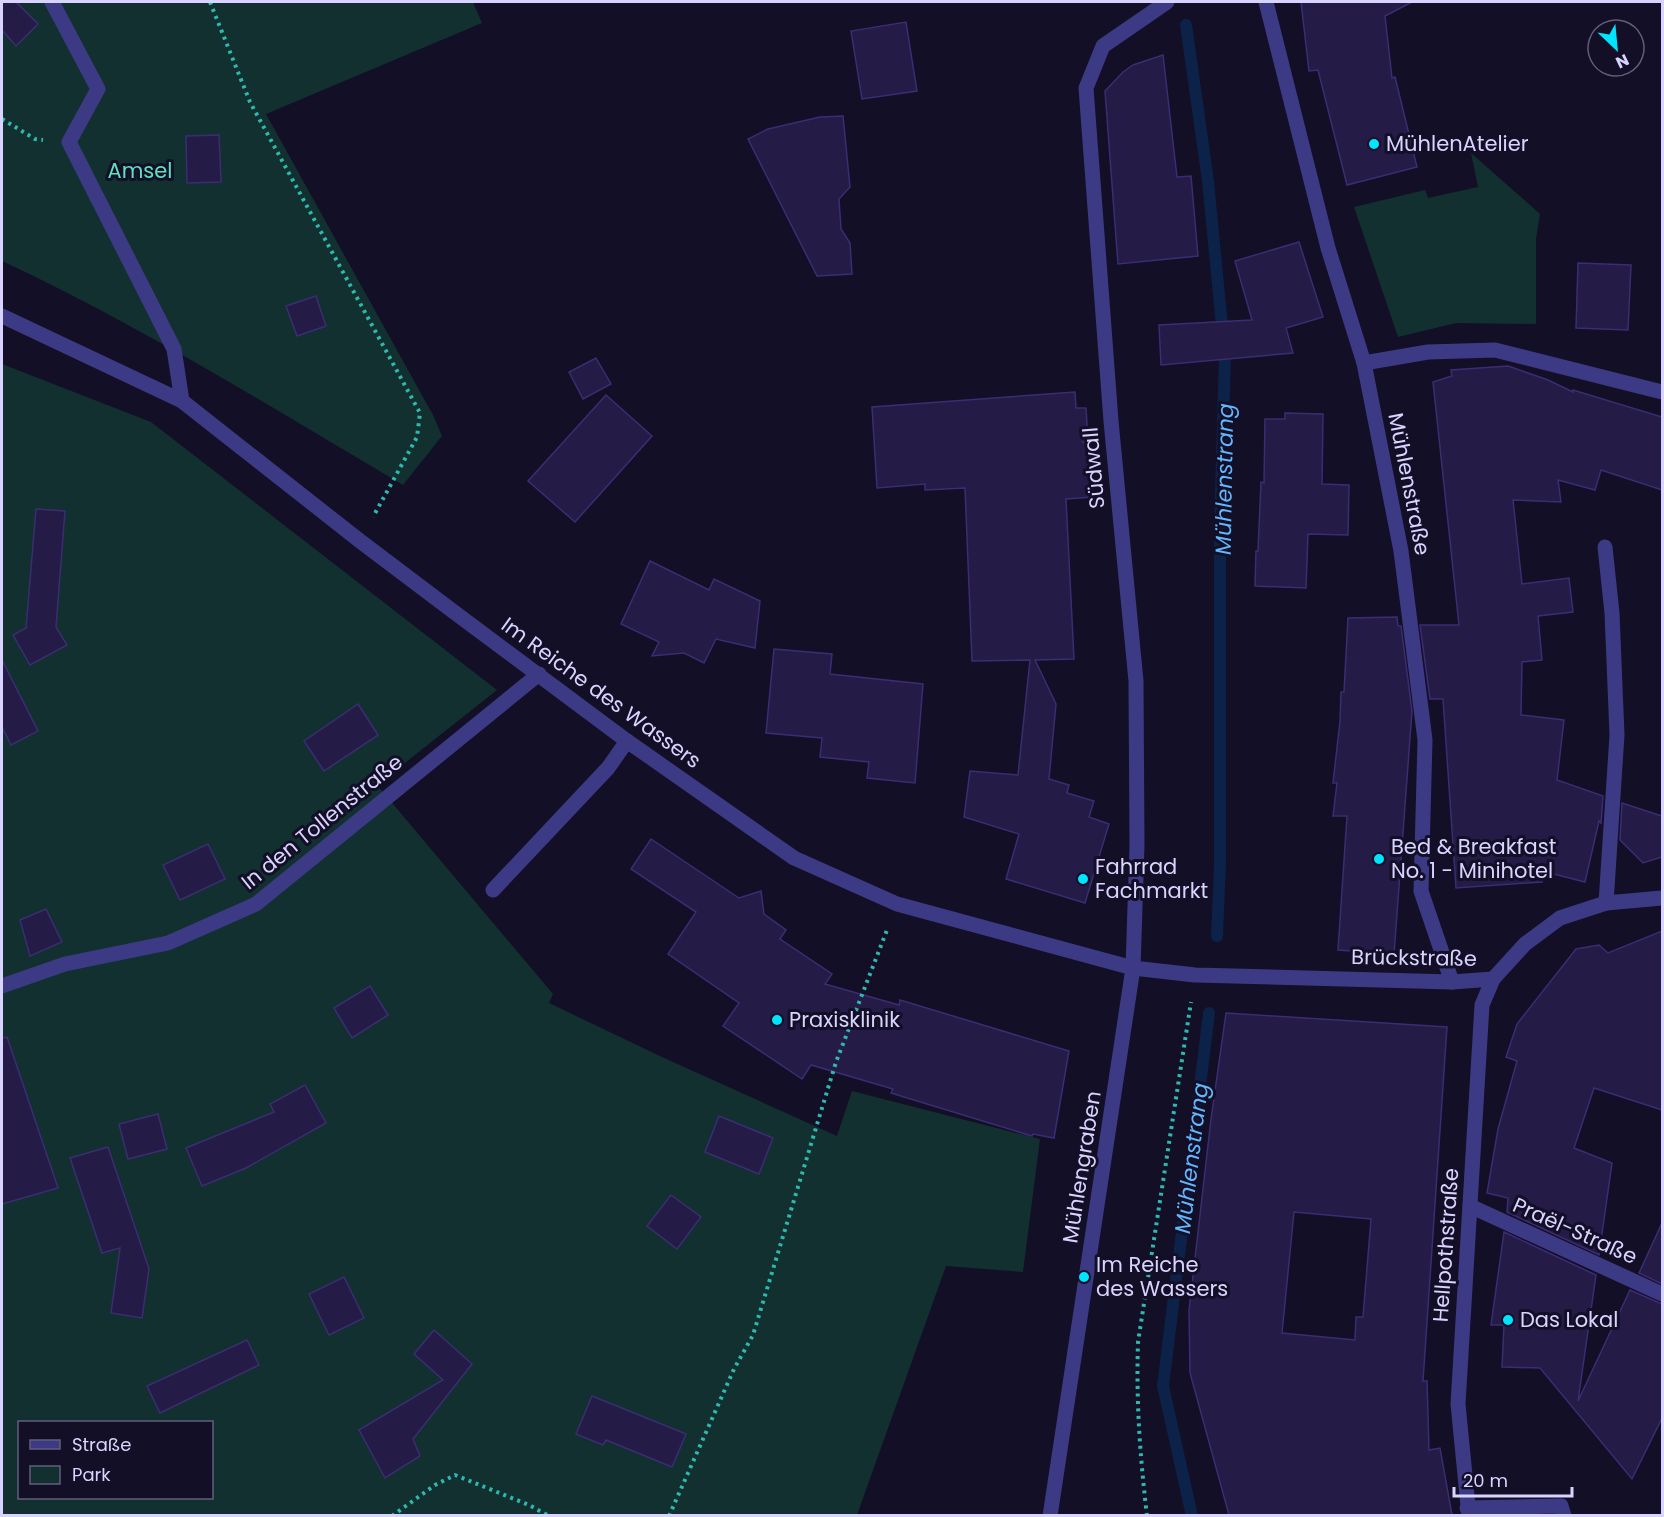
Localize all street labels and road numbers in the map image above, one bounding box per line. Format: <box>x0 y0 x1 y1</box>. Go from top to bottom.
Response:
street label: Mühlenstraße <box>1381 410 1438 558</box>
street label: Südwall <box>1075 426 1112 510</box>
street label: Im Reiche des Wassers <box>496 610 707 775</box>
street label: In den Tollenstraße <box>235 747 409 896</box>
street label: Brückstraße <box>1351 942 1477 973</box>
street label: Mühlengraben <box>1055 1089 1108 1245</box>
street label: Hellpothstraße <box>1426 1167 1465 1323</box>
street label: Praël-Straße <box>1508 1190 1642 1271</box>

